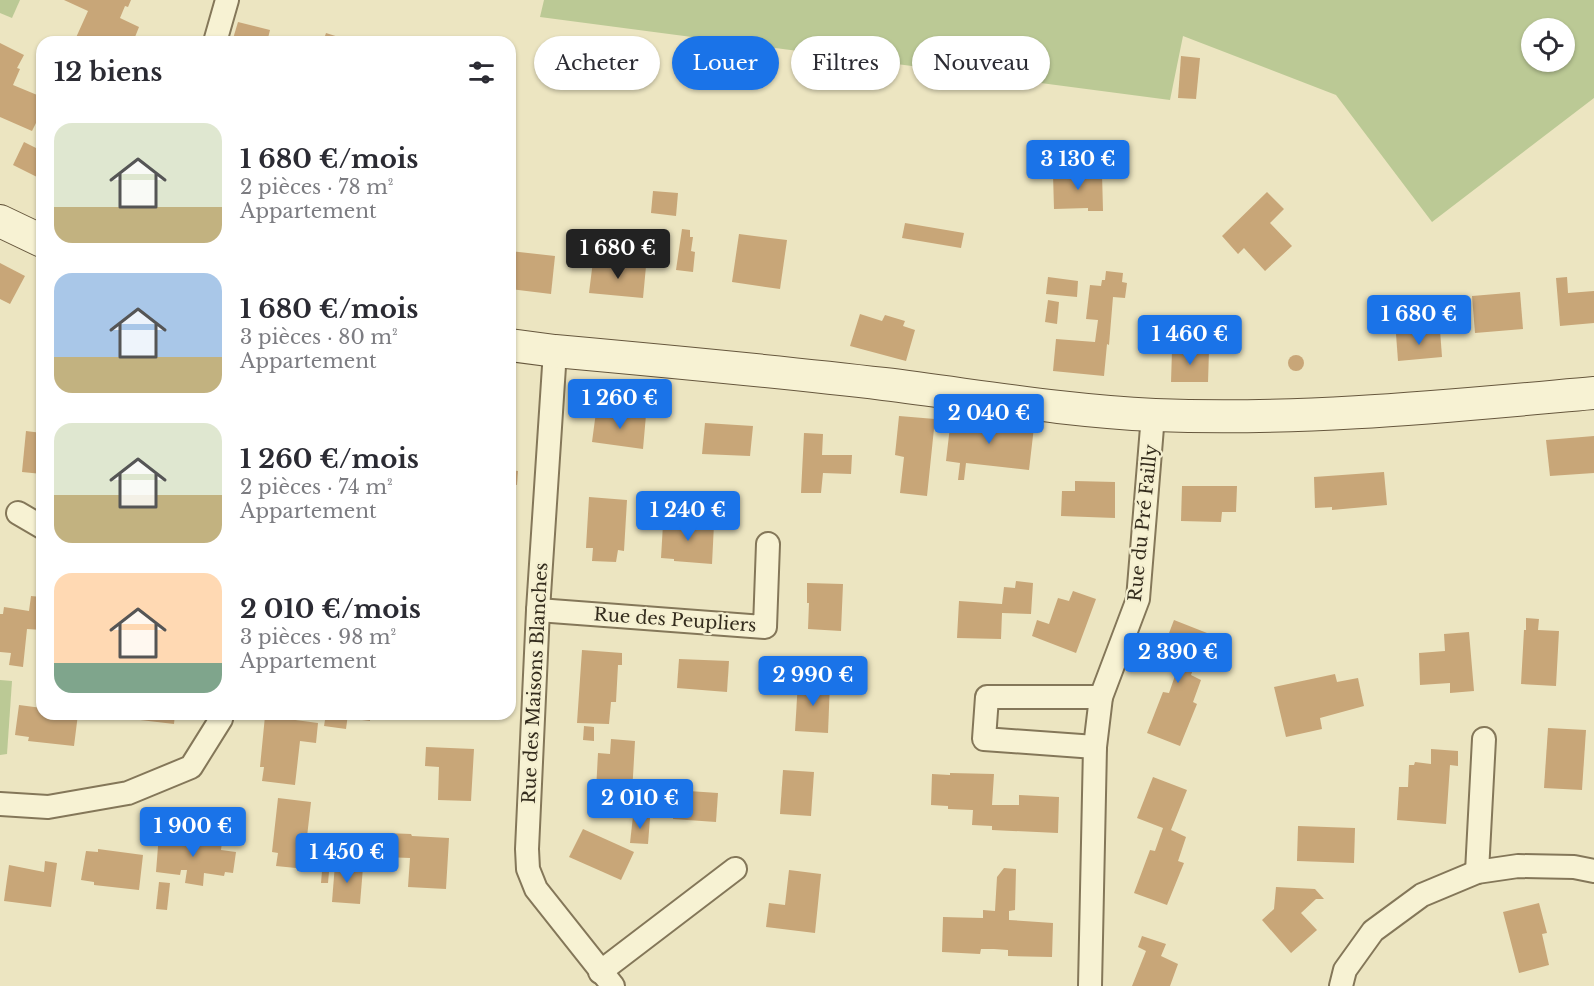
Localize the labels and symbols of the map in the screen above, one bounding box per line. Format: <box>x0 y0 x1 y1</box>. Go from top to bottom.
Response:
pin: 3 130 € <box>1023 140 1133 191</box>
pin: 1 680 € <box>563 229 673 280</box>
pin: 1 680 € <box>1364 295 1474 346</box>
pin: 1 460 € <box>1135 315 1245 366</box>
pin: 1 260 € <box>565 379 675 430</box>
pin: 2 040 € <box>934 394 1044 445</box>
street label: Rue du Pré Failly <box>1124 443 1162 603</box>
pin: 1 240 € <box>633 491 743 542</box>
street label: Rue des Maisons Blanches <box>518 562 552 804</box>
street label: Rue des Peupliers <box>593 603 757 637</box>
pin: 2 390 € <box>1123 633 1233 684</box>
pin: 2 990 € <box>758 656 868 707</box>
pin: 2 010 € <box>585 779 695 830</box>
pin: 1 900 € <box>138 807 248 858</box>
pin: 1 450 € <box>292 833 402 884</box>

